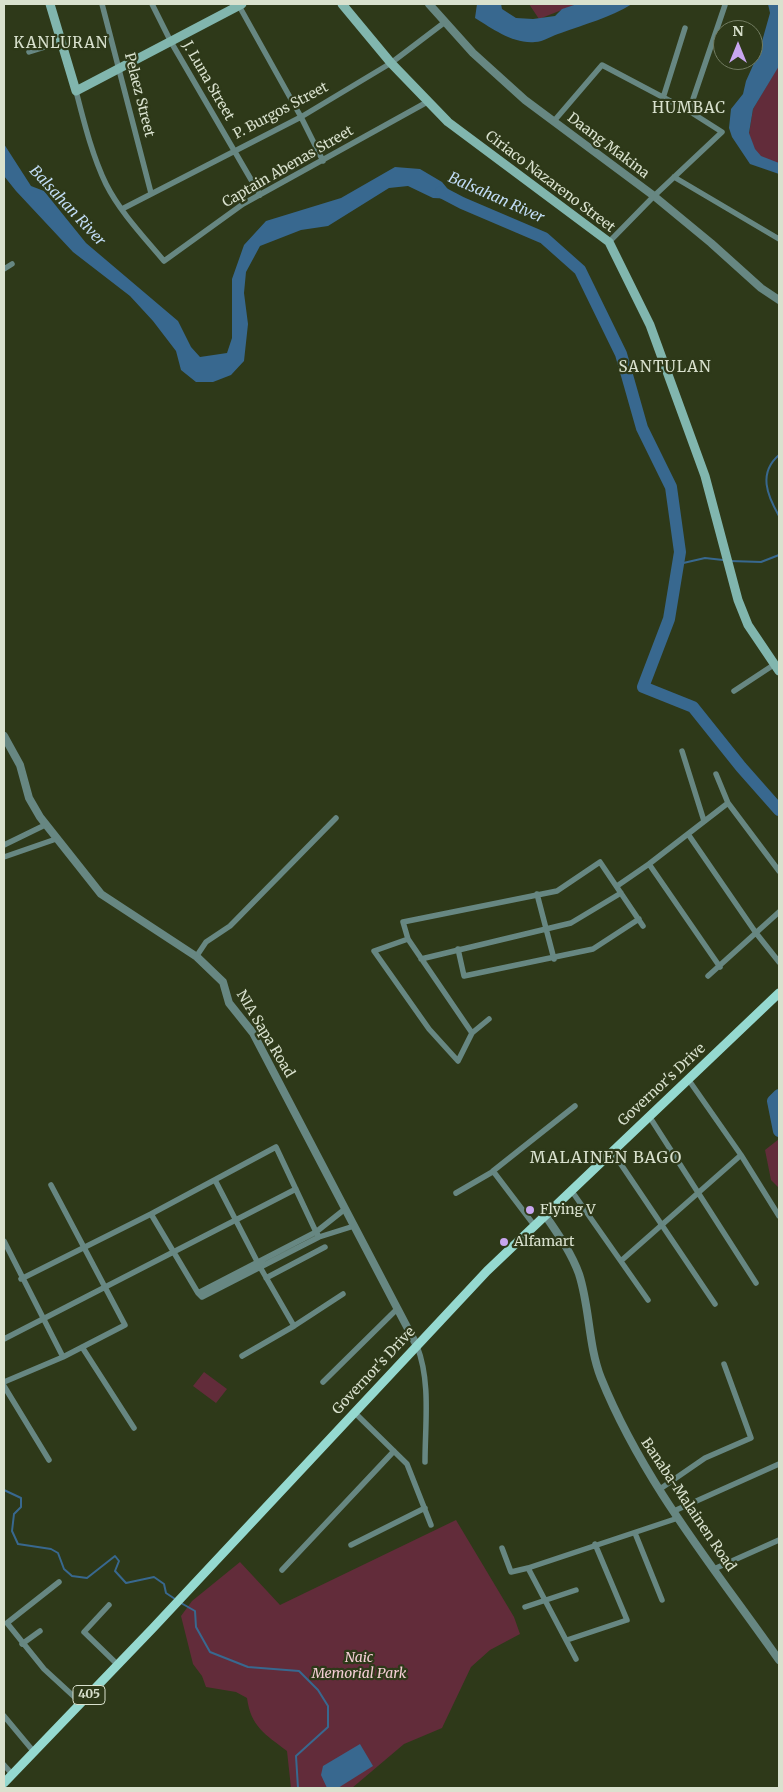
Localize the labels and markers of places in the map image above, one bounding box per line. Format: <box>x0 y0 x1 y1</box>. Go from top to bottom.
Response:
place label: Flying V <box>540 1202 595 1218</box>
marker: Flying V <box>524 1204 536 1216</box>
place label: Alfamart <box>514 1234 574 1250</box>
marker: Alfamart <box>498 1236 510 1248</box>

